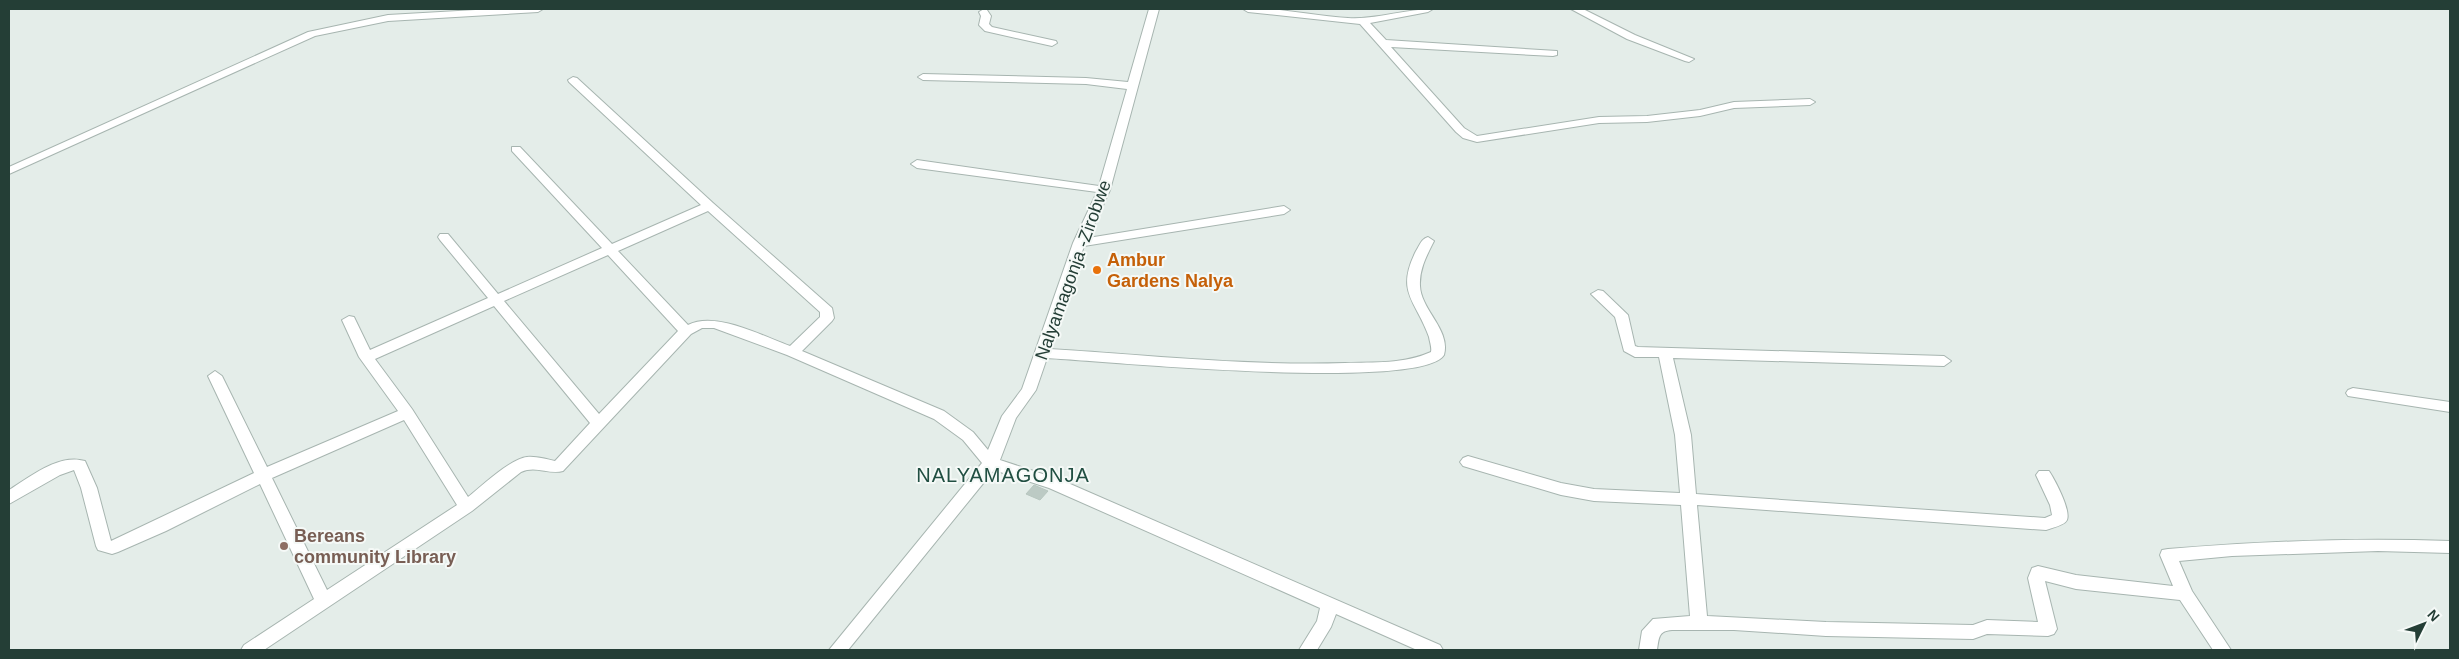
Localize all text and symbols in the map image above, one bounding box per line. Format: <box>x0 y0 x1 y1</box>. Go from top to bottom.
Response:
street label: Nalyamagonja -Zirobwe <box>1031 177 1115 363</box>
place label: Ambur Gardens Nalya <box>1107 250 1234 291</box>
marker: Ambur Gardens Nalya <box>1091 264 1103 276</box>
district label: NALYAMAGONJA <box>916 464 1090 486</box>
place label: Bereans community Library <box>294 526 456 567</box>
marker: Bereans community Library <box>278 540 290 552</box>
north arrow <box>2399 599 2449 649</box>
text: N <box>2424 606 2443 624</box>

